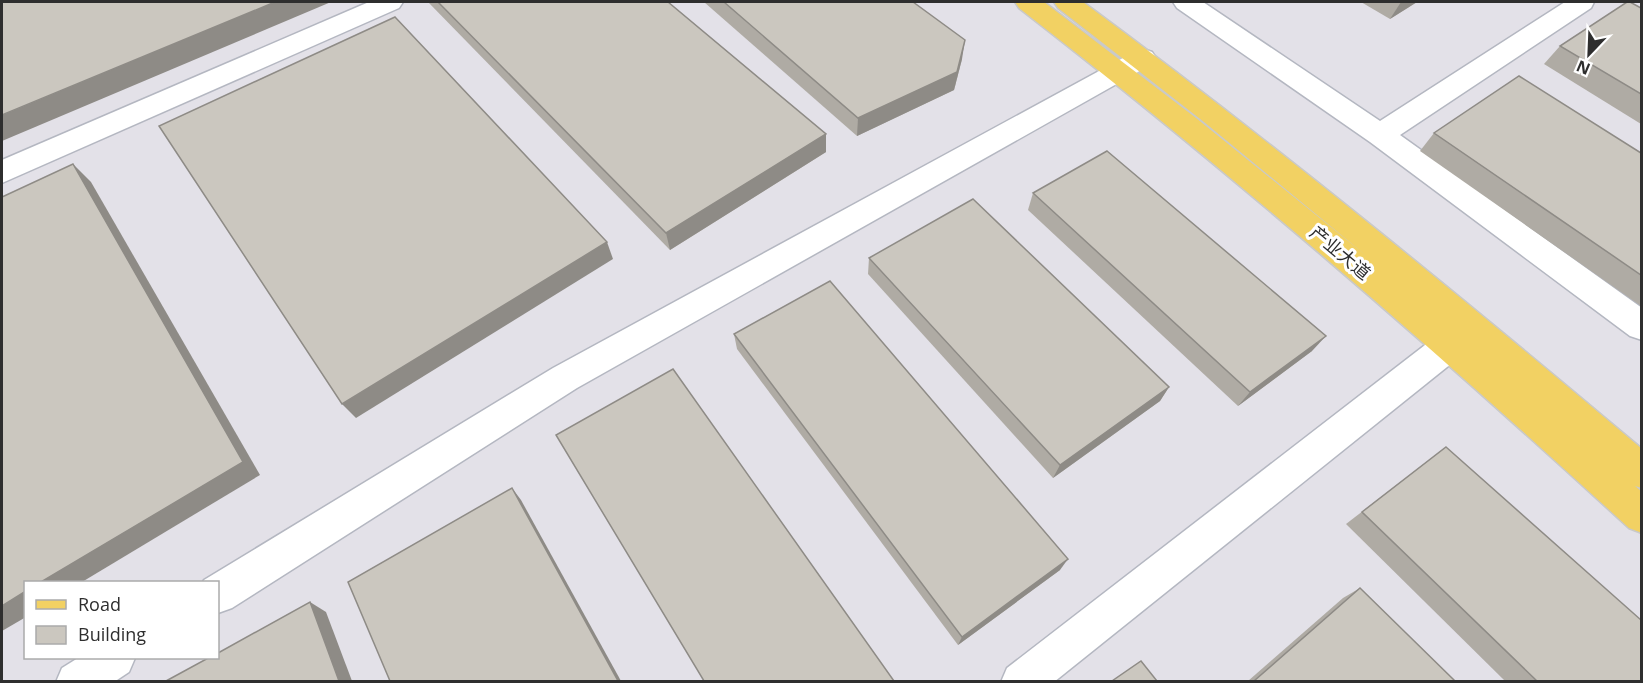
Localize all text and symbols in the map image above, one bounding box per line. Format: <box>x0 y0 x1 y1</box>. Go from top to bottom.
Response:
north arrow <box>1559 24 1619 84</box>
text: N <box>1573 55 1593 80</box>
street label: 产业大道 <box>1305 220 1376 285</box>
legend <box>24 581 219 659</box>
text: Road <box>78 592 121 616</box>
text: Building <box>78 622 146 646</box>

